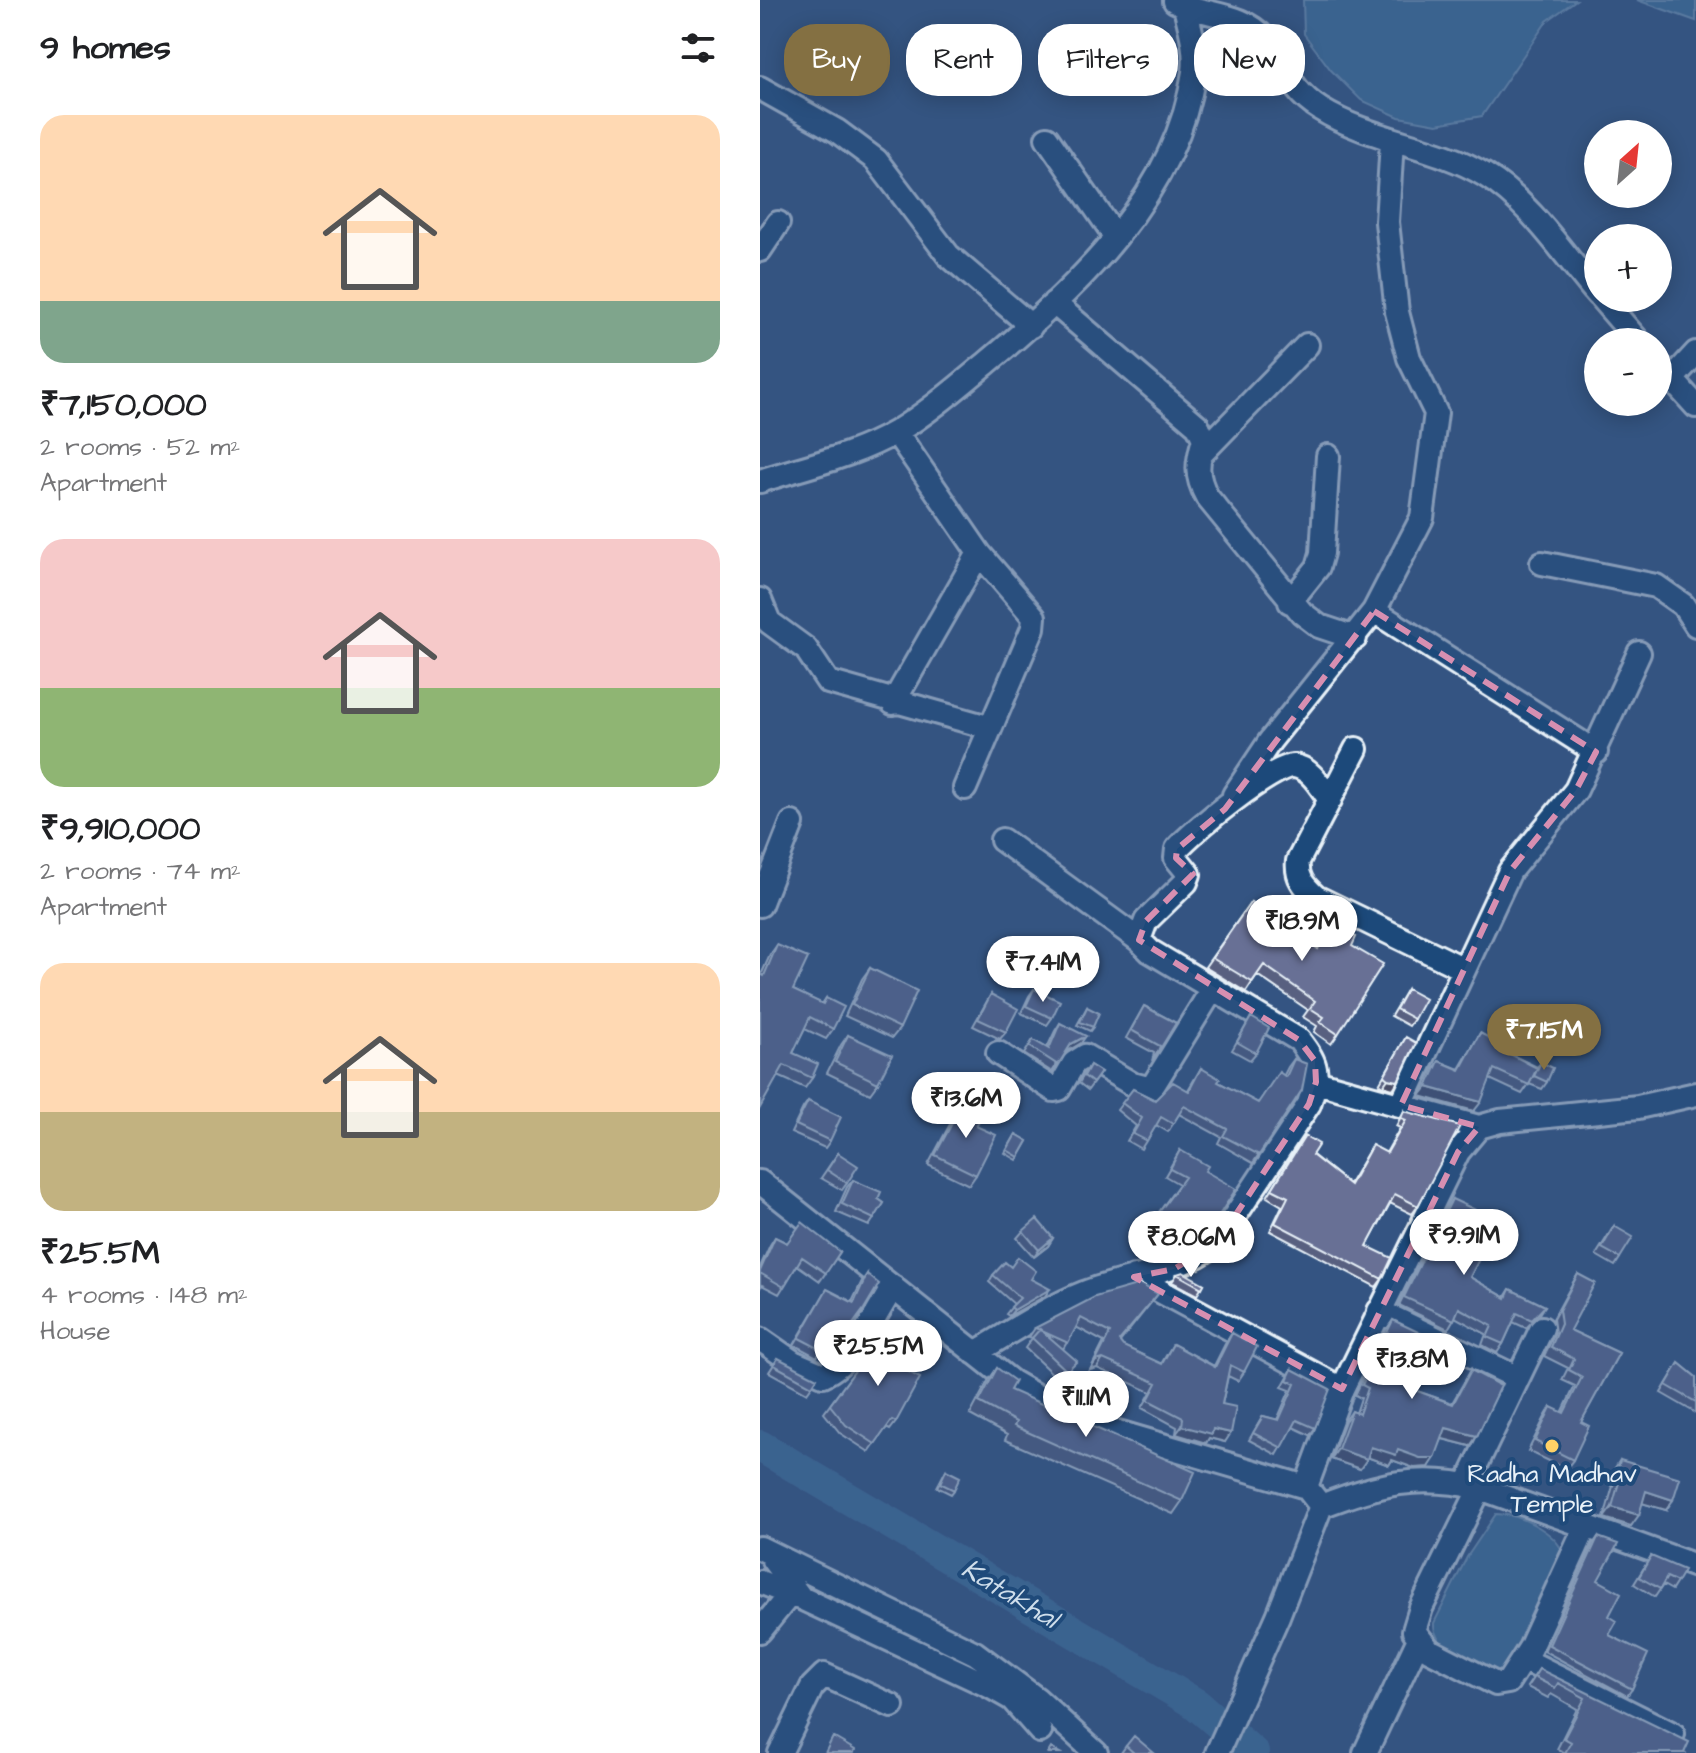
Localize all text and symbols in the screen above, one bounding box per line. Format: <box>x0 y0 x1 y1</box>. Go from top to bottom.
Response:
text: 9 homes <box>40 24 171 72</box>
chip: Buy <box>784 24 890 96</box>
chip: Rent <box>906 24 1022 96</box>
chip: Filters <box>1038 24 1178 96</box>
chip: New <box>1194 24 1305 96</box>
icon: filters <box>676 26 720 70</box>
north arrow <box>1584 120 1672 208</box>
map controls <box>1584 120 1672 416</box>
icon: home <box>308 167 452 311</box>
button: + <box>1584 224 1672 312</box>
button: − <box>1584 328 1672 416</box>
text: ₹7,150,000 <box>40 381 207 429</box>
text: 2 rooms · 52 m² <box>40 429 240 465</box>
text: Apartment <box>40 465 167 501</box>
icon: home <box>308 591 452 735</box>
text: ₹9,910,000 <box>40 805 200 853</box>
text: 2 rooms · 74 m² <box>40 853 241 889</box>
text: Apartment <box>40 889 167 925</box>
pin: ₹18.9M <box>1237 895 1367 963</box>
text: ₹18.9M <box>1264 903 1340 939</box>
pin: ₹7.41M <box>978 936 1108 1004</box>
text: ₹7.41M <box>1004 944 1082 980</box>
pin: ₹7.15M <box>1479 1004 1609 1072</box>
text: ₹7.15M <box>1505 1012 1583 1048</box>
icon: home <box>308 1015 452 1159</box>
pin: ₹13.6M <box>901 1072 1031 1140</box>
text: ₹13.6M <box>930 1080 1002 1116</box>
pin: ₹9.91M <box>1399 1209 1529 1277</box>
pin: ₹8.06M <box>1126 1211 1256 1279</box>
text: ₹9.91M <box>1428 1217 1500 1253</box>
text: ₹8.06M <box>1146 1219 1236 1255</box>
text: ₹25.5M <box>40 1229 160 1277</box>
text: 4 rooms · 148 m² <box>40 1277 248 1313</box>
text: House <box>40 1313 111 1349</box>
pin: ₹25.5M <box>813 1320 943 1388</box>
text: ₹25.5M <box>832 1328 924 1364</box>
pin: ₹13.8M <box>1347 1333 1477 1401</box>
text: ₹13.8M <box>1375 1341 1449 1377</box>
pin: ₹11.1M <box>1021 1371 1151 1439</box>
text: ₹11.1M <box>1061 1379 1111 1415</box>
marker: Radha Madhav Temple <box>1543 1437 1561 1455</box>
place label: Radha Madhav Temple <box>1467 1456 1637 1522</box>
water label: Katakhal <box>954 1550 1069 1640</box>

